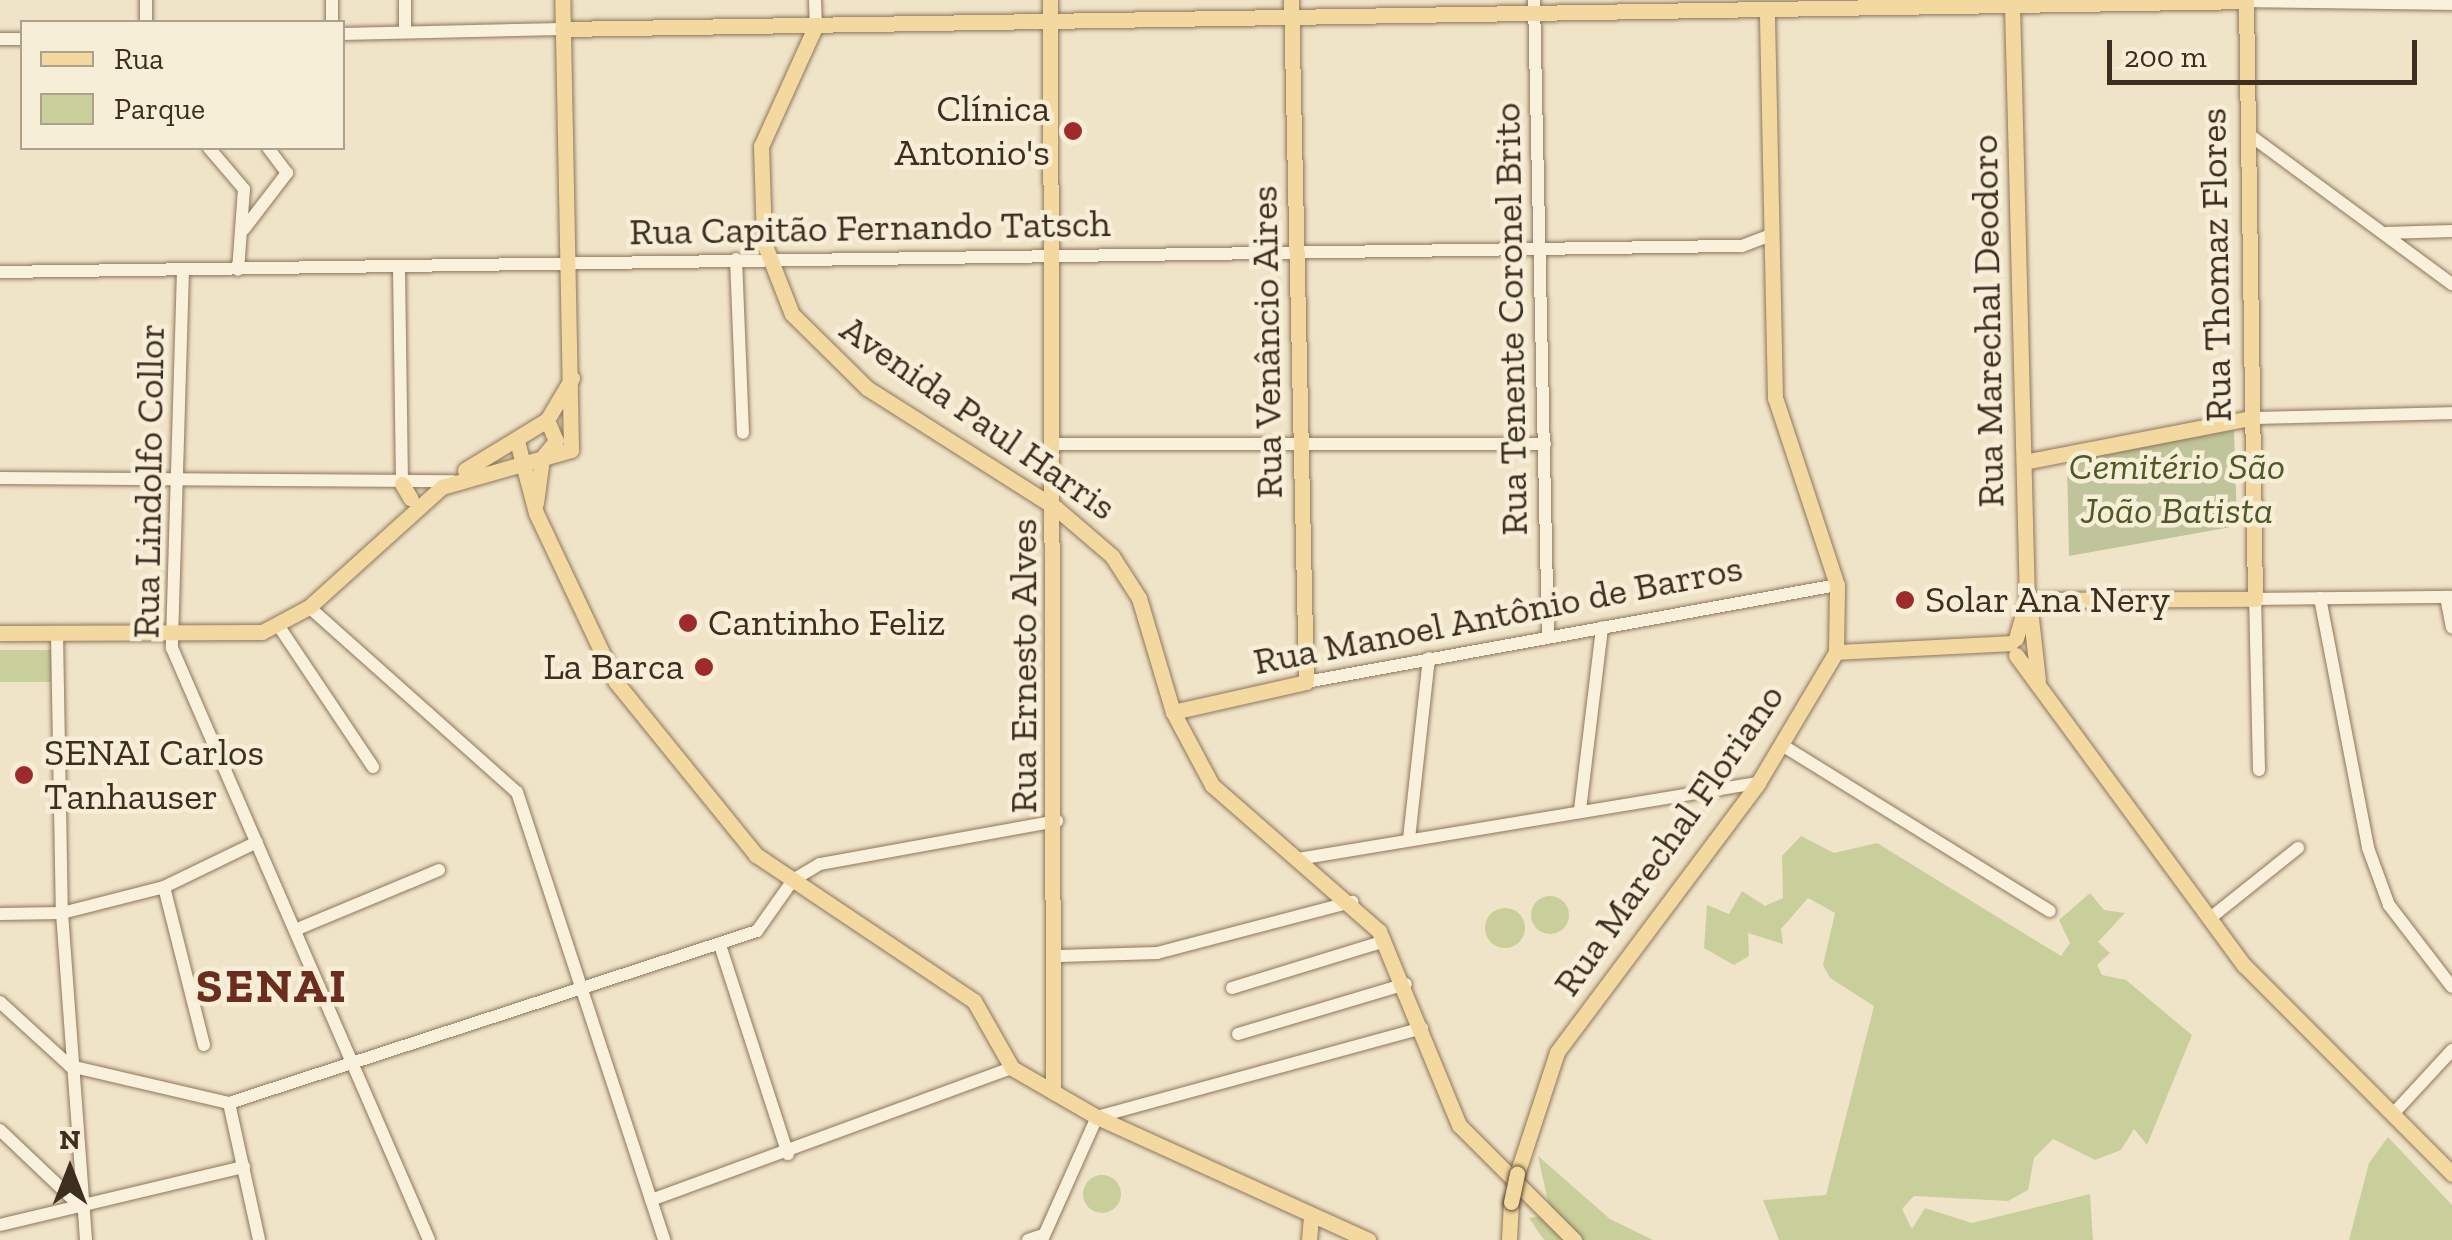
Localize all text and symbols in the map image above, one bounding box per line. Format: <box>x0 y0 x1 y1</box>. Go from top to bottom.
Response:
legend <box>20 20 345 150</box>
scale bar <box>2112 20 2422 82</box>
text: 200 m <box>2124 39 2207 75</box>
text: Rua <box>114 41 164 77</box>
place label: Clínica Antonio's <box>895 86 1050 175</box>
text: Parque <box>114 91 205 127</box>
street label: Rua Tenente Coronel Brito <box>1484 102 1538 536</box>
street label: Rua Thomaz Flores <box>2190 107 2242 423</box>
marker: Clínica Antonio's <box>1060 118 1086 144</box>
street label: Rua Marechal Deodoro <box>1962 134 2014 508</box>
street label: Rua Venâncio Aires <box>1241 184 1293 500</box>
street label: Rua Capitão Fernando Tatsch <box>628 201 1112 255</box>
street label: Avenida Paul Harris <box>832 306 1124 530</box>
street label: Rua Lindolfo Collor <box>123 323 175 639</box>
park label: Cemitério São João Batista <box>2069 444 2285 534</box>
street label: Rua Ernesto Alves <box>1001 518 1047 814</box>
street label: Rua Manoel Antônio de Barros <box>1249 545 1747 685</box>
place label: Solar Ana Nery <box>1925 577 2172 623</box>
marker: Solar Ana Nery <box>1894 589 1916 611</box>
place label: Cantinho Feliz <box>708 600 945 646</box>
marker: Cantinho Feliz <box>677 612 699 634</box>
place label: La Barca <box>543 644 684 690</box>
marker: La Barca <box>693 656 715 678</box>
street label: Rua Marechal Floriano <box>1544 675 1794 1005</box>
place label: SENAI Carlos Tanhauser <box>44 730 264 819</box>
marker: SENAI Carlos Tanhauser <box>13 764 35 786</box>
district label: SENAI <box>196 957 348 1015</box>
north arrow <box>20 1120 120 1220</box>
text: N <box>59 1123 81 1156</box>

